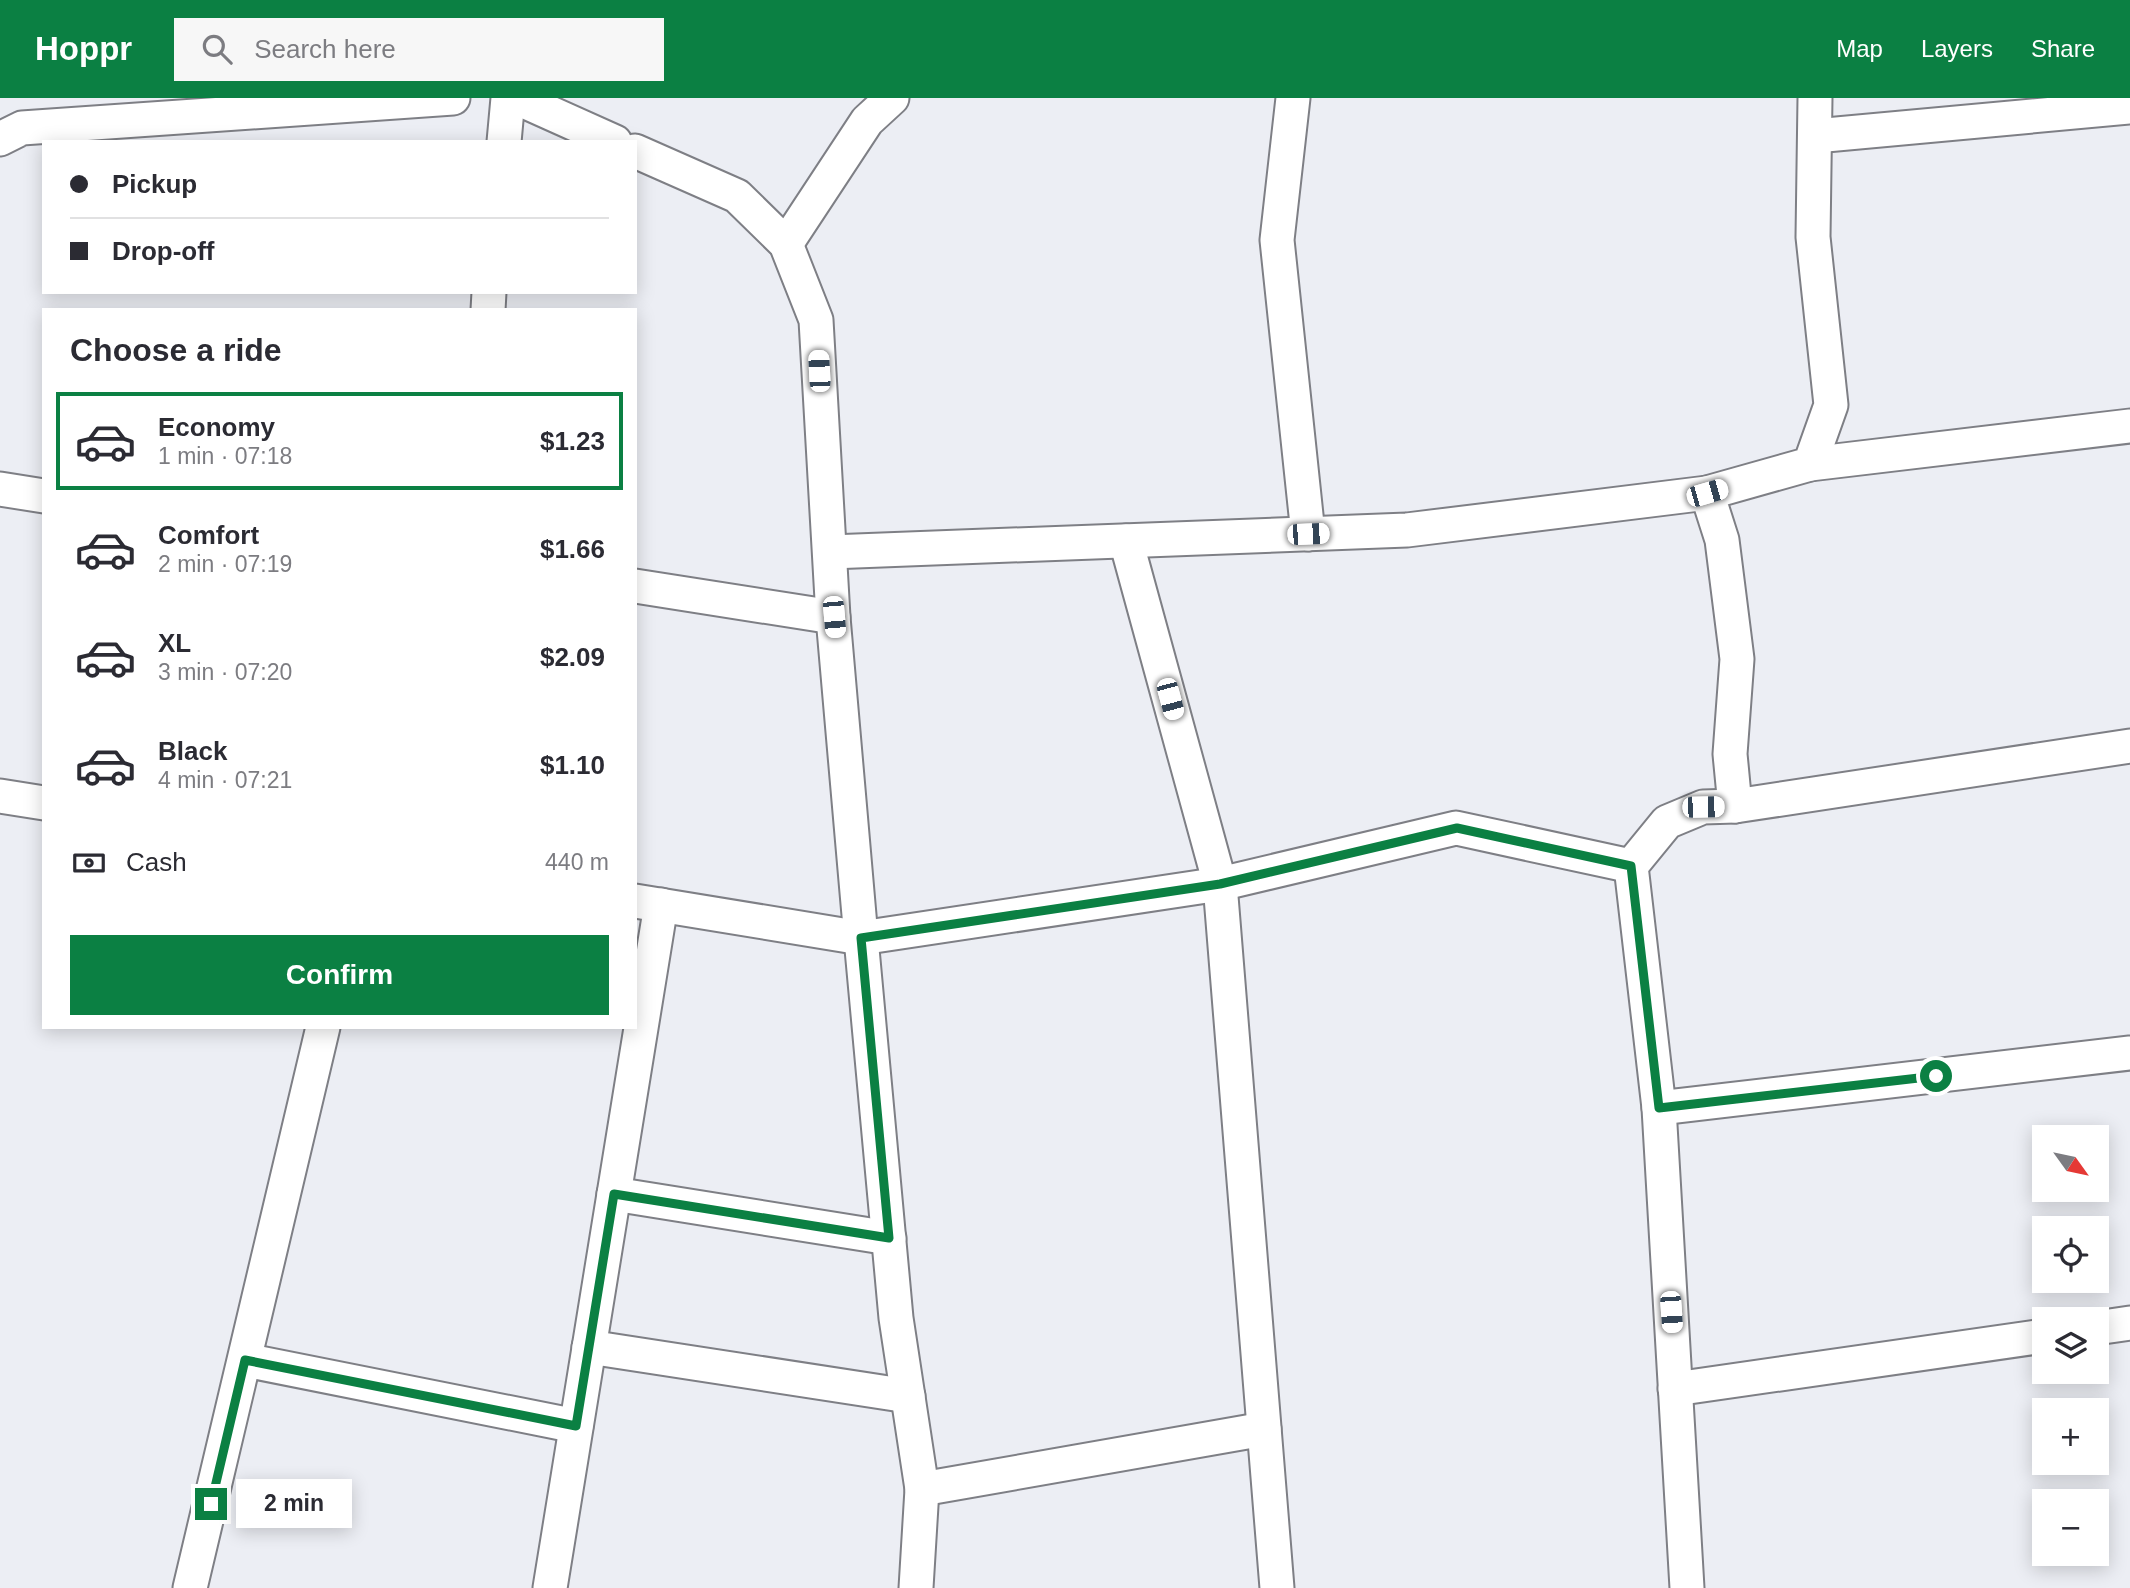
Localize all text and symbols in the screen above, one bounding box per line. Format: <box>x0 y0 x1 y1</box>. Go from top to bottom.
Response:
search box <box>174 18 664 81</box>
text: Hoppr <box>35 30 132 67</box>
icon: search <box>198 30 236 68</box>
text: Search here <box>254 34 396 64</box>
text: Map <box>1836 35 1883 62</box>
text: Layers <box>1921 35 1993 62</box>
text: Share <box>2031 35 2095 62</box>
text: Pickup <box>112 169 197 199</box>
text: Drop-off <box>112 236 215 266</box>
text: Choose a ride <box>70 332 282 368</box>
car <box>808 349 831 393</box>
icon: car <box>74 410 137 473</box>
text: Economy <box>158 412 275 442</box>
text: $1.23 <box>540 426 605 456</box>
text: 1 min · 07:18 <box>158 443 292 469</box>
car <box>1684 477 1731 509</box>
icon: car <box>74 518 137 581</box>
text: Comfort <box>158 520 259 550</box>
car <box>1287 523 1330 545</box>
text: $1.66 <box>540 534 605 564</box>
text: 2 min · 07:19 <box>158 551 292 577</box>
car <box>822 595 847 639</box>
icon: car <box>74 626 137 689</box>
text: XL <box>158 628 191 658</box>
text: $2.09 <box>540 642 605 672</box>
text: 3 min · 07:20 <box>158 659 292 685</box>
car <box>1155 676 1186 722</box>
icon: car <box>74 734 137 797</box>
text: Black <box>158 736 227 766</box>
text: $1.10 <box>540 750 605 780</box>
text: 4 min · 07:21 <box>158 767 292 793</box>
car <box>1682 796 1725 818</box>
icon: cash <box>70 844 108 882</box>
text: Cash <box>126 847 187 877</box>
text: 440 m <box>545 849 609 875</box>
button: Confirm <box>70 935 609 1015</box>
route start <box>1920 1060 1952 1092</box>
north arrow <box>2032 1125 2109 1202</box>
map controls <box>2032 1125 2109 1566</box>
button: locate <box>2032 1216 2109 1293</box>
car <box>1660 1290 1683 1334</box>
button: layers <box>2032 1307 2109 1384</box>
button: + <box>2032 1398 2109 1475</box>
callout: 2 min <box>235 1480 351 1528</box>
route end <box>195 1488 227 1520</box>
button: − <box>2032 1489 2109 1566</box>
text: 2 min <box>264 1490 324 1516</box>

